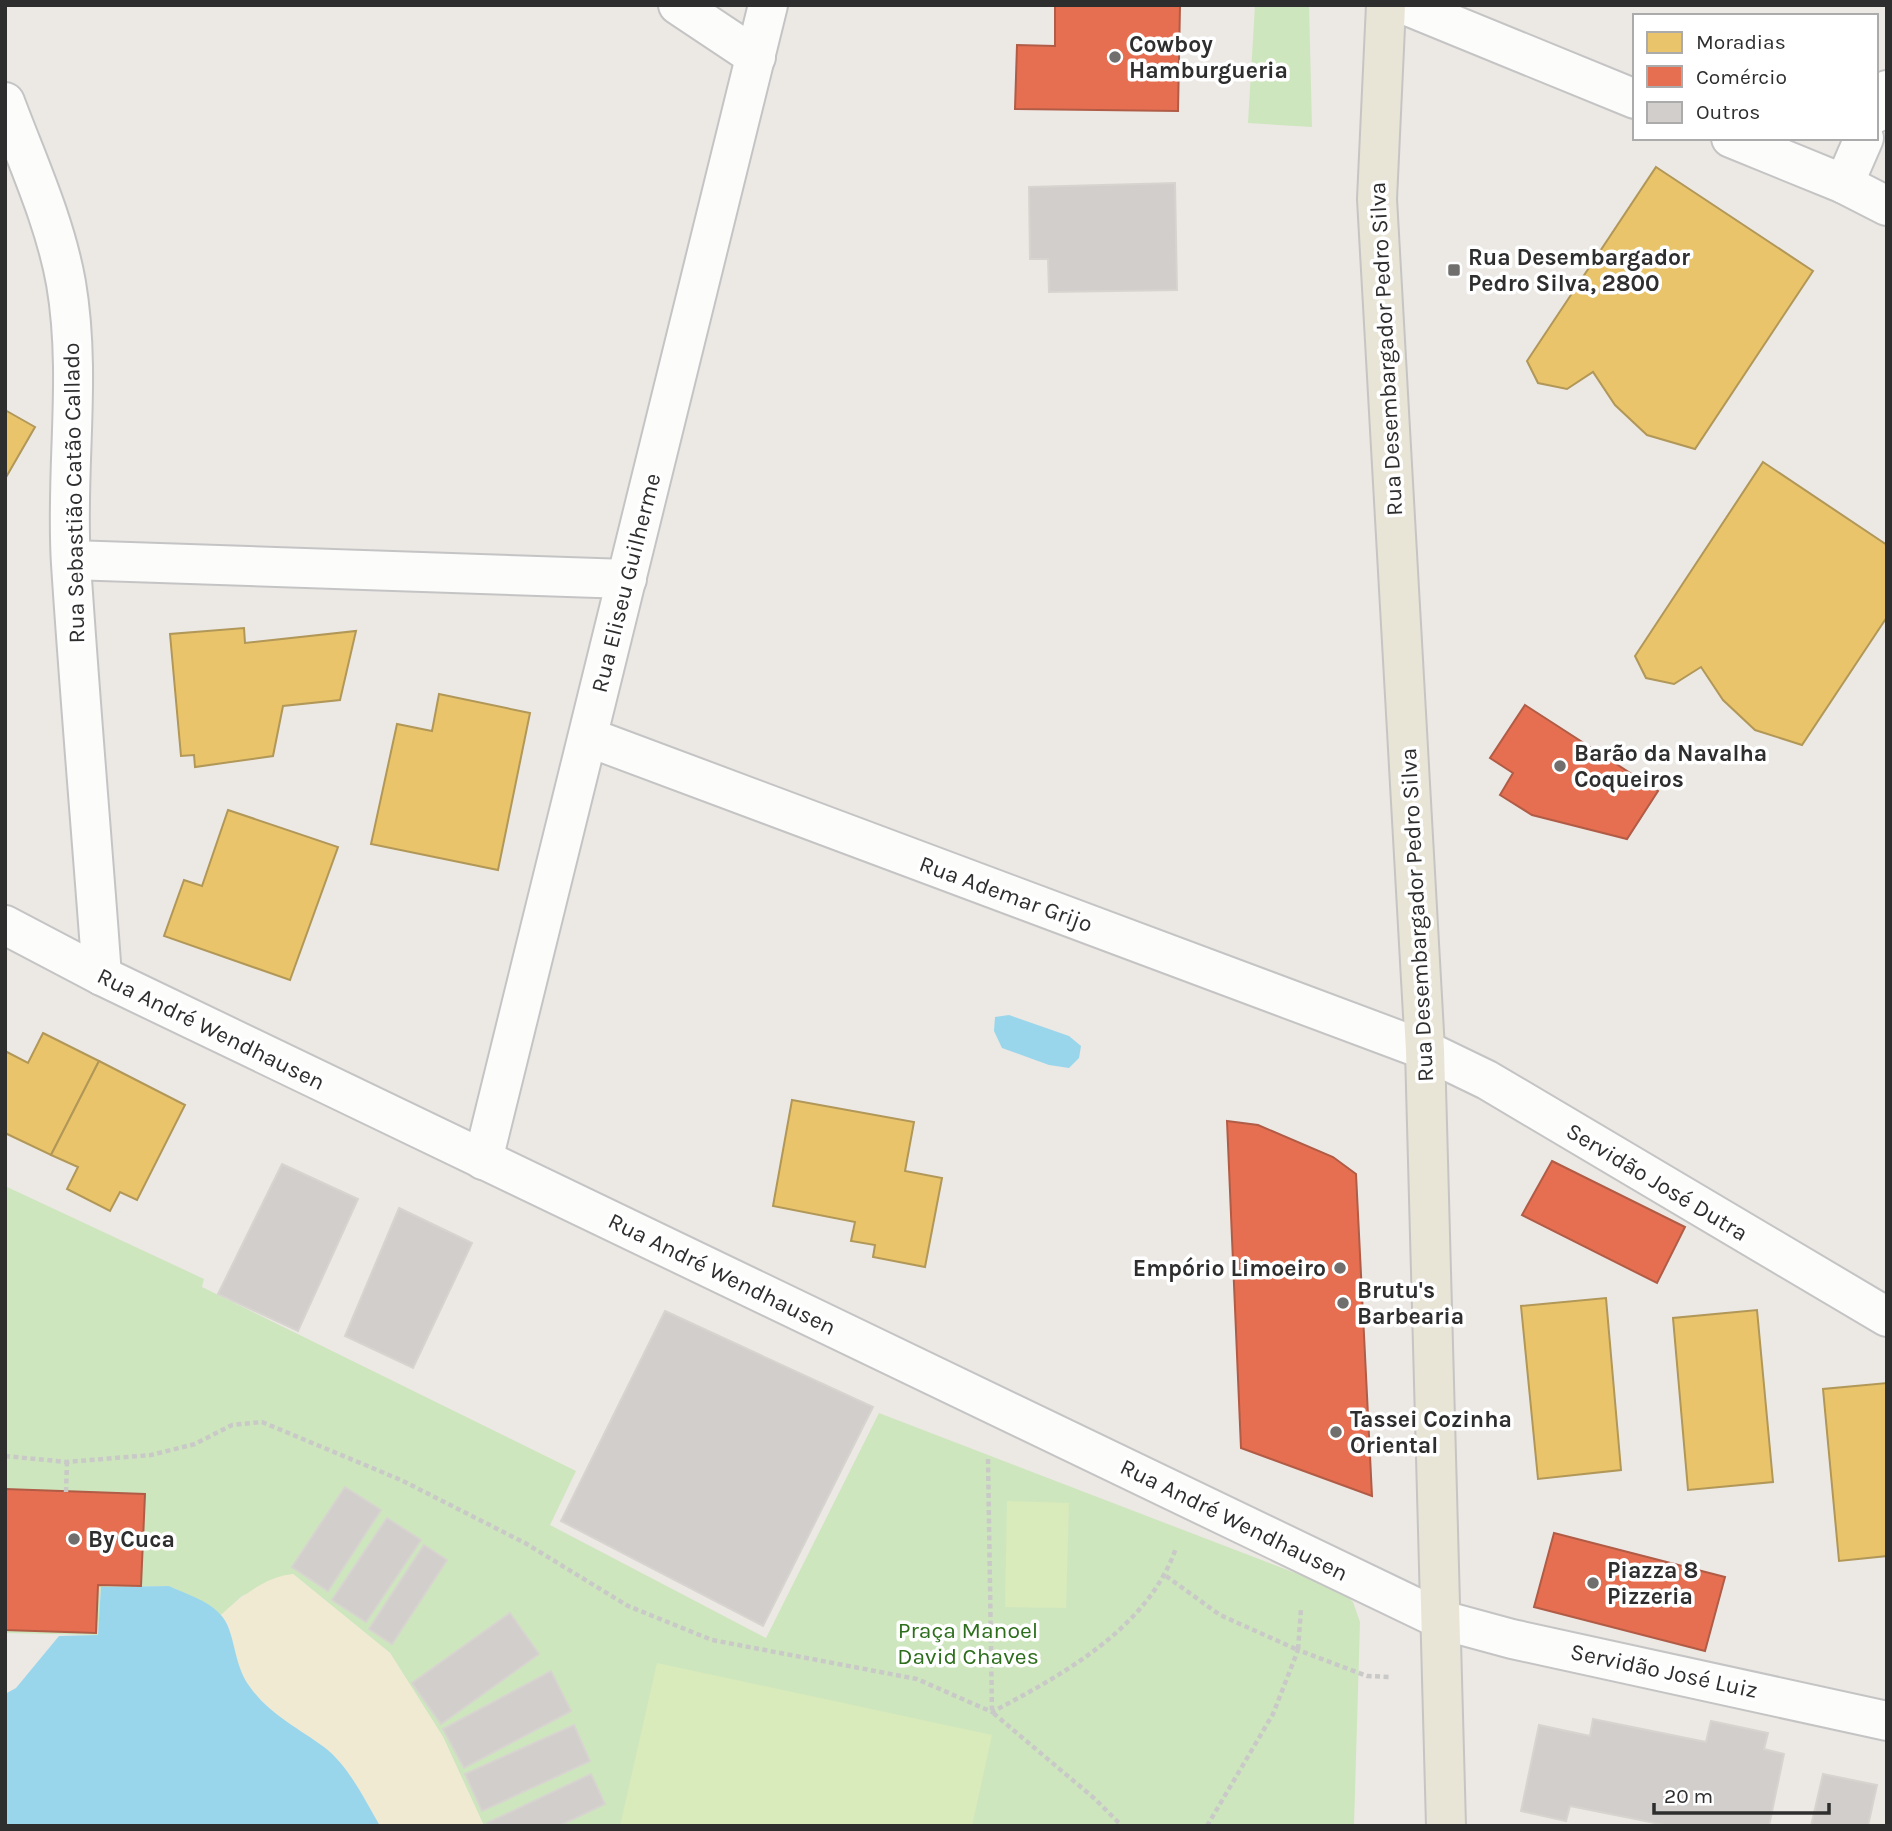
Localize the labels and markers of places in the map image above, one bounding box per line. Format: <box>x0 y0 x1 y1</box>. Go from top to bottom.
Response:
place label: Cowboy Hamburgueria <box>1129 31 1288 84</box>
marker: Cowboy Hamburgueria <box>1107 49 1123 65</box>
place label: Rua Desembargador Pedro Silva, 2800 <box>1468 244 1690 297</box>
marker: Rua Desembargador Pedro Silva, 2800 <box>1446 262 1462 278</box>
place label: Barão da Navalha Coqueiros <box>1574 740 1767 793</box>
marker: Barão da Navalha Coqueiros <box>1552 758 1568 774</box>
place label: Empório Limoeiro <box>1133 1255 1326 1282</box>
marker: Empório Limoeiro <box>1332 1260 1348 1276</box>
place label: Brutu's Barbearia <box>1357 1277 1464 1330</box>
marker: Brutu's Barbearia <box>1335 1295 1351 1311</box>
place label: Tassei Cozinha Oriental <box>1350 1406 1512 1459</box>
marker: Tassei Cozinha Oriental <box>1328 1424 1344 1440</box>
place label: By Cuca <box>88 1526 175 1553</box>
marker: By Cuca <box>66 1531 82 1547</box>
place label: Piazza 8 Pizzeria <box>1607 1557 1698 1610</box>
marker: Piazza 8 Pizzeria <box>1585 1575 1601 1591</box>

